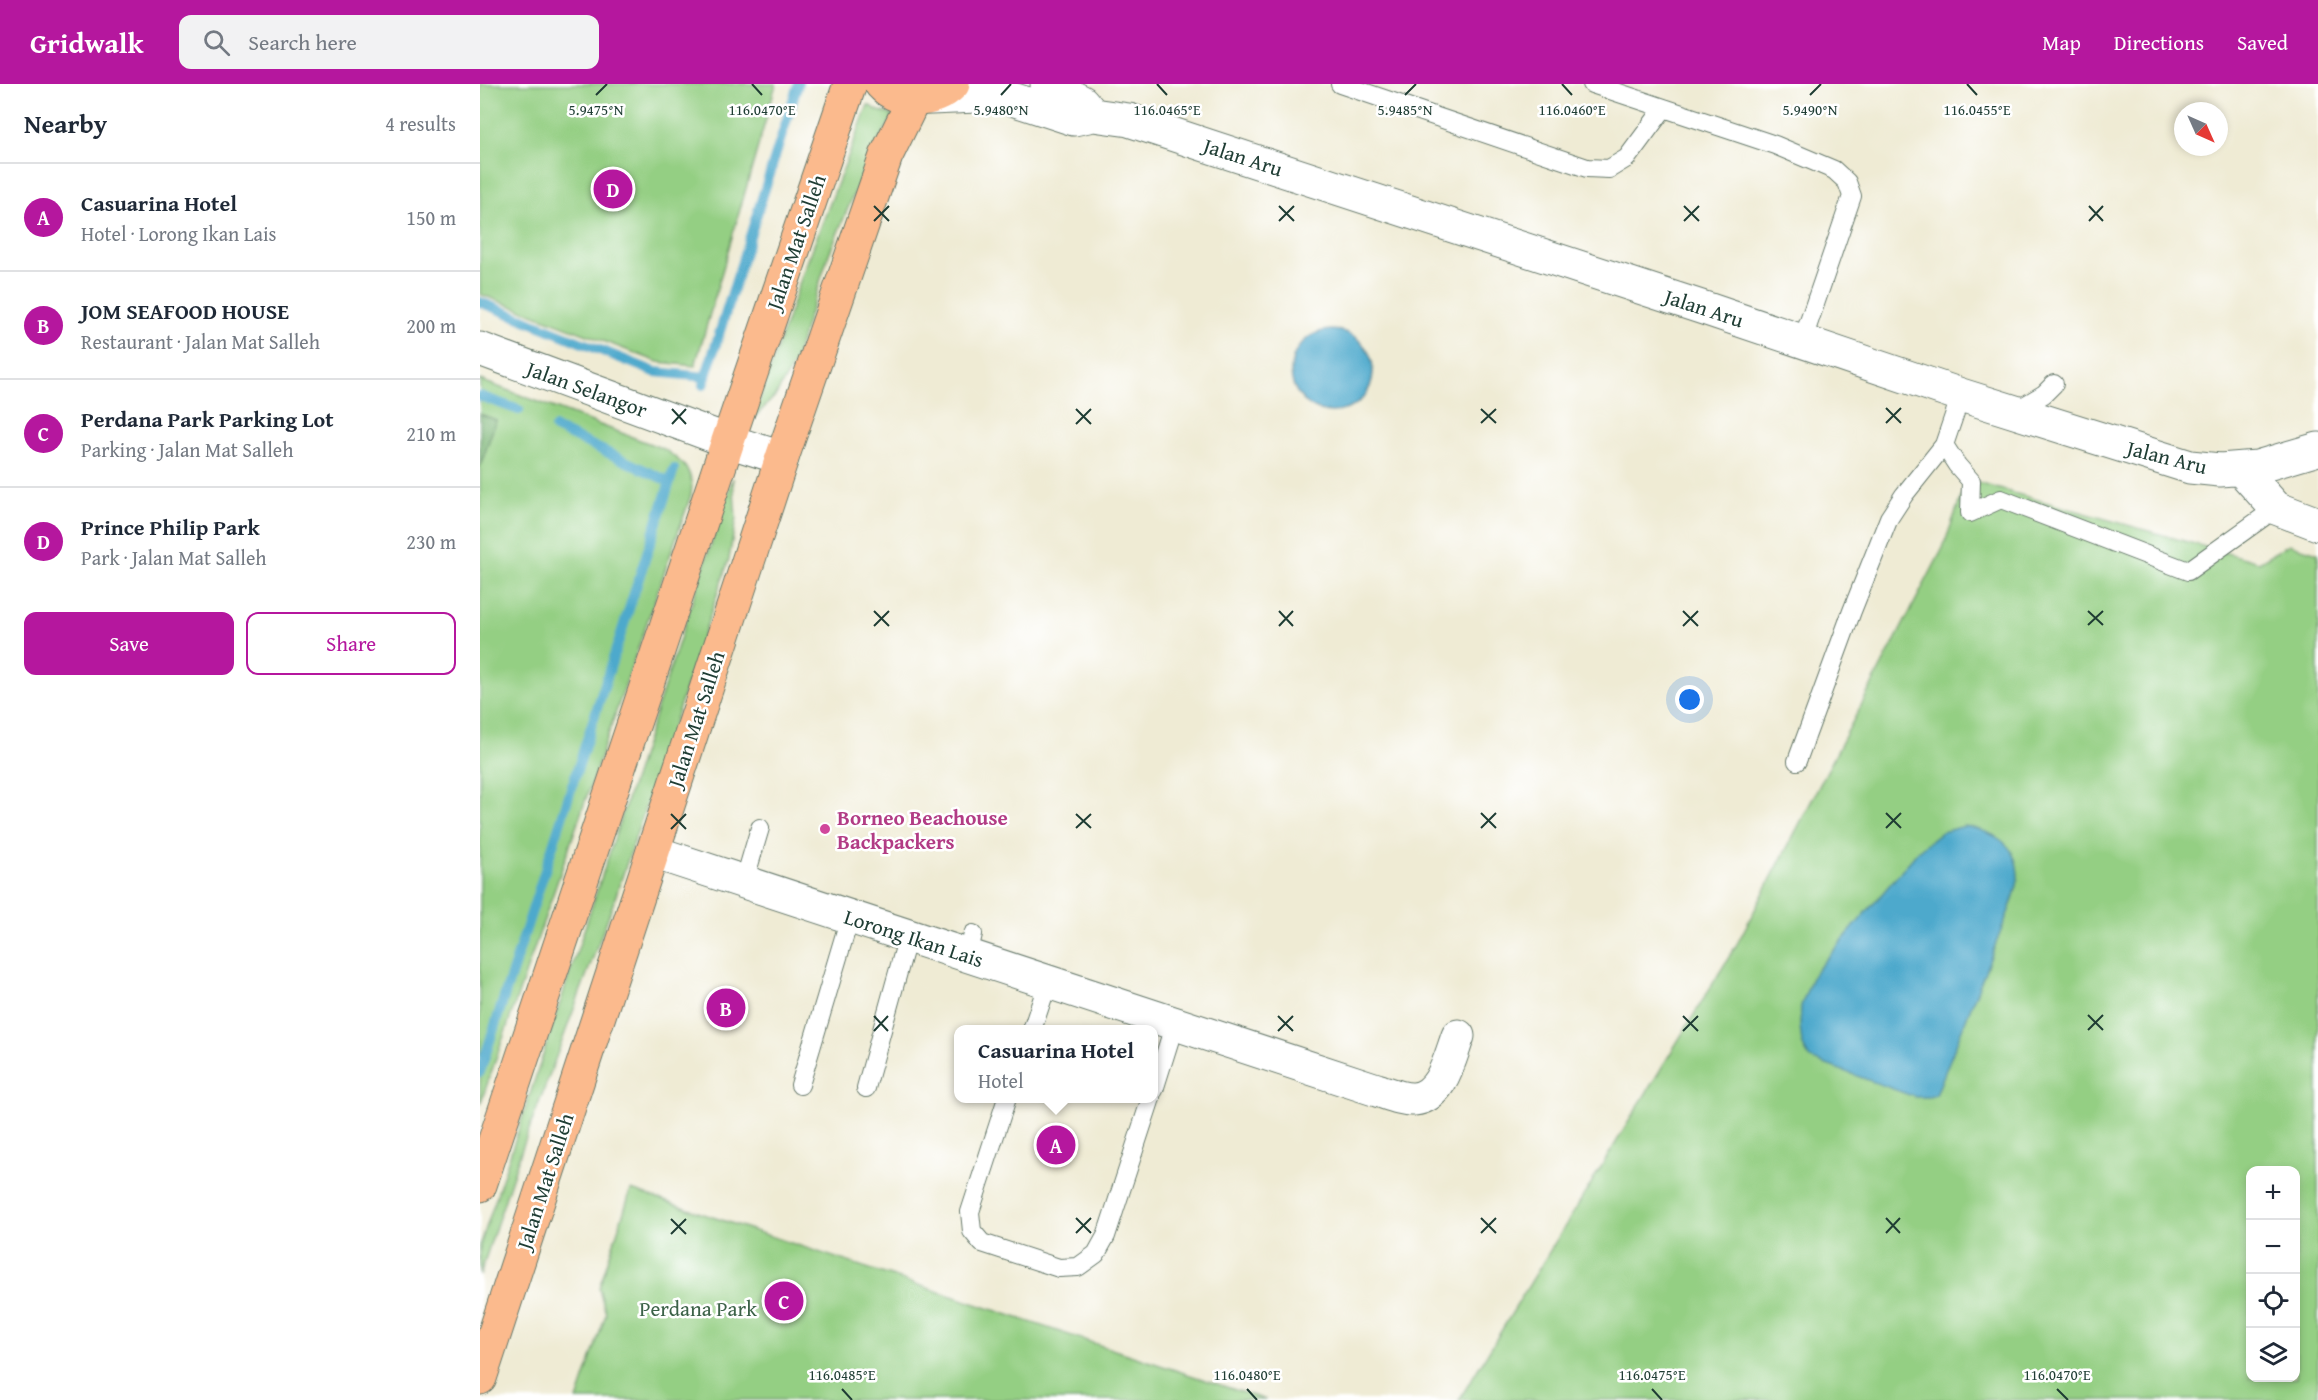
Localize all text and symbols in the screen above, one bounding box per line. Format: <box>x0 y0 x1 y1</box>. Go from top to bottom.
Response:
search box <box>179 15 599 69</box>
text: Gridwalk <box>30 22 143 63</box>
icon: search <box>200 26 233 59</box>
text: Search here <box>248 26 357 58</box>
text: Map <box>2042 27 2081 58</box>
text: Directions <box>2114 27 2204 58</box>
text: Saved <box>2237 27 2288 58</box>
text: 5.9475°N <box>569 99 624 120</box>
text: 116.0470°E <box>728 99 796 120</box>
text: 5.9480°N <box>974 99 1029 120</box>
text: 116.0465°E <box>1133 99 1201 120</box>
text: 5.9485°N <box>1378 99 1433 120</box>
text: 116.0460°E <box>1538 99 1606 120</box>
text: 5.9490°N <box>1783 99 1838 120</box>
text: 116.0455°E <box>1943 99 2011 120</box>
north arrow <box>2174 102 2228 156</box>
text: Nearby <box>24 104 107 143</box>
text: 4 results <box>385 109 456 138</box>
street label: Jalan Aru <box>1197 129 1287 185</box>
pin: D <box>594 166 632 212</box>
street label: Jalan Mat Salleh <box>757 170 834 317</box>
text: Casuarina Hotel <box>81 187 237 219</box>
text: A <box>37 203 50 232</box>
text: 150 m <box>406 203 456 232</box>
text: Hotel · Lorong Ikan Lais <box>81 219 277 248</box>
street label: Jalan Aru <box>1658 280 1748 336</box>
text: JOM SEAFOOD HOUSE <box>81 295 289 327</box>
text: B <box>37 311 50 340</box>
text: 200 m <box>406 311 456 340</box>
text: Restaurant · Jalan Mat Salleh <box>81 327 320 356</box>
street label: Jalan Selangor <box>520 352 652 425</box>
text: Perdana Park Parking Lot <box>81 403 333 435</box>
text: C <box>38 419 49 448</box>
text: 210 m <box>406 419 456 448</box>
street label: Jalan Aru <box>2121 431 2211 482</box>
text: Parking · Jalan Mat Salleh <box>81 435 293 464</box>
text: Prince Philip Park <box>81 511 260 543</box>
text: D <box>37 527 50 556</box>
text: 230 m <box>406 527 456 556</box>
text: Park · Jalan Mat Salleh <box>81 543 267 572</box>
button: Save <box>24 612 234 675</box>
button: Share <box>246 612 456 675</box>
street label: Jalan Mat Salleh <box>658 647 733 794</box>
your location <box>1675 685 1704 714</box>
place label: Borneo Beachouse Backpackers <box>837 802 1008 857</box>
marker: Borneo Beachouse Backpackers <box>818 822 832 836</box>
street label: Lorong Ikan Lais <box>840 901 988 975</box>
pin: B <box>706 986 746 1030</box>
popup <box>954 1025 1158 1103</box>
text: Casuarina Hotel <box>978 1034 1134 1066</box>
text: Hotel <box>978 1066 1024 1095</box>
street label: Jalan Mat Salleh <box>507 1109 582 1256</box>
pin: A <box>1036 1122 1076 1168</box>
map controls <box>2246 1166 2300 1382</box>
button: + <box>2246 1166 2300 1220</box>
button: − <box>2246 1220 2300 1274</box>
button: locate <box>2246 1274 2300 1328</box>
pin: C <box>764 1278 804 1324</box>
park label: Perdana Park <box>639 1293 757 1324</box>
button: layers <box>2246 1328 2300 1382</box>
text: 116.0485°E <box>808 1364 876 1385</box>
text: 116.0480°E <box>1213 1364 1281 1385</box>
text: 116.0475°E <box>1618 1364 1686 1385</box>
text: 116.0470°E <box>2023 1364 2091 1385</box>

